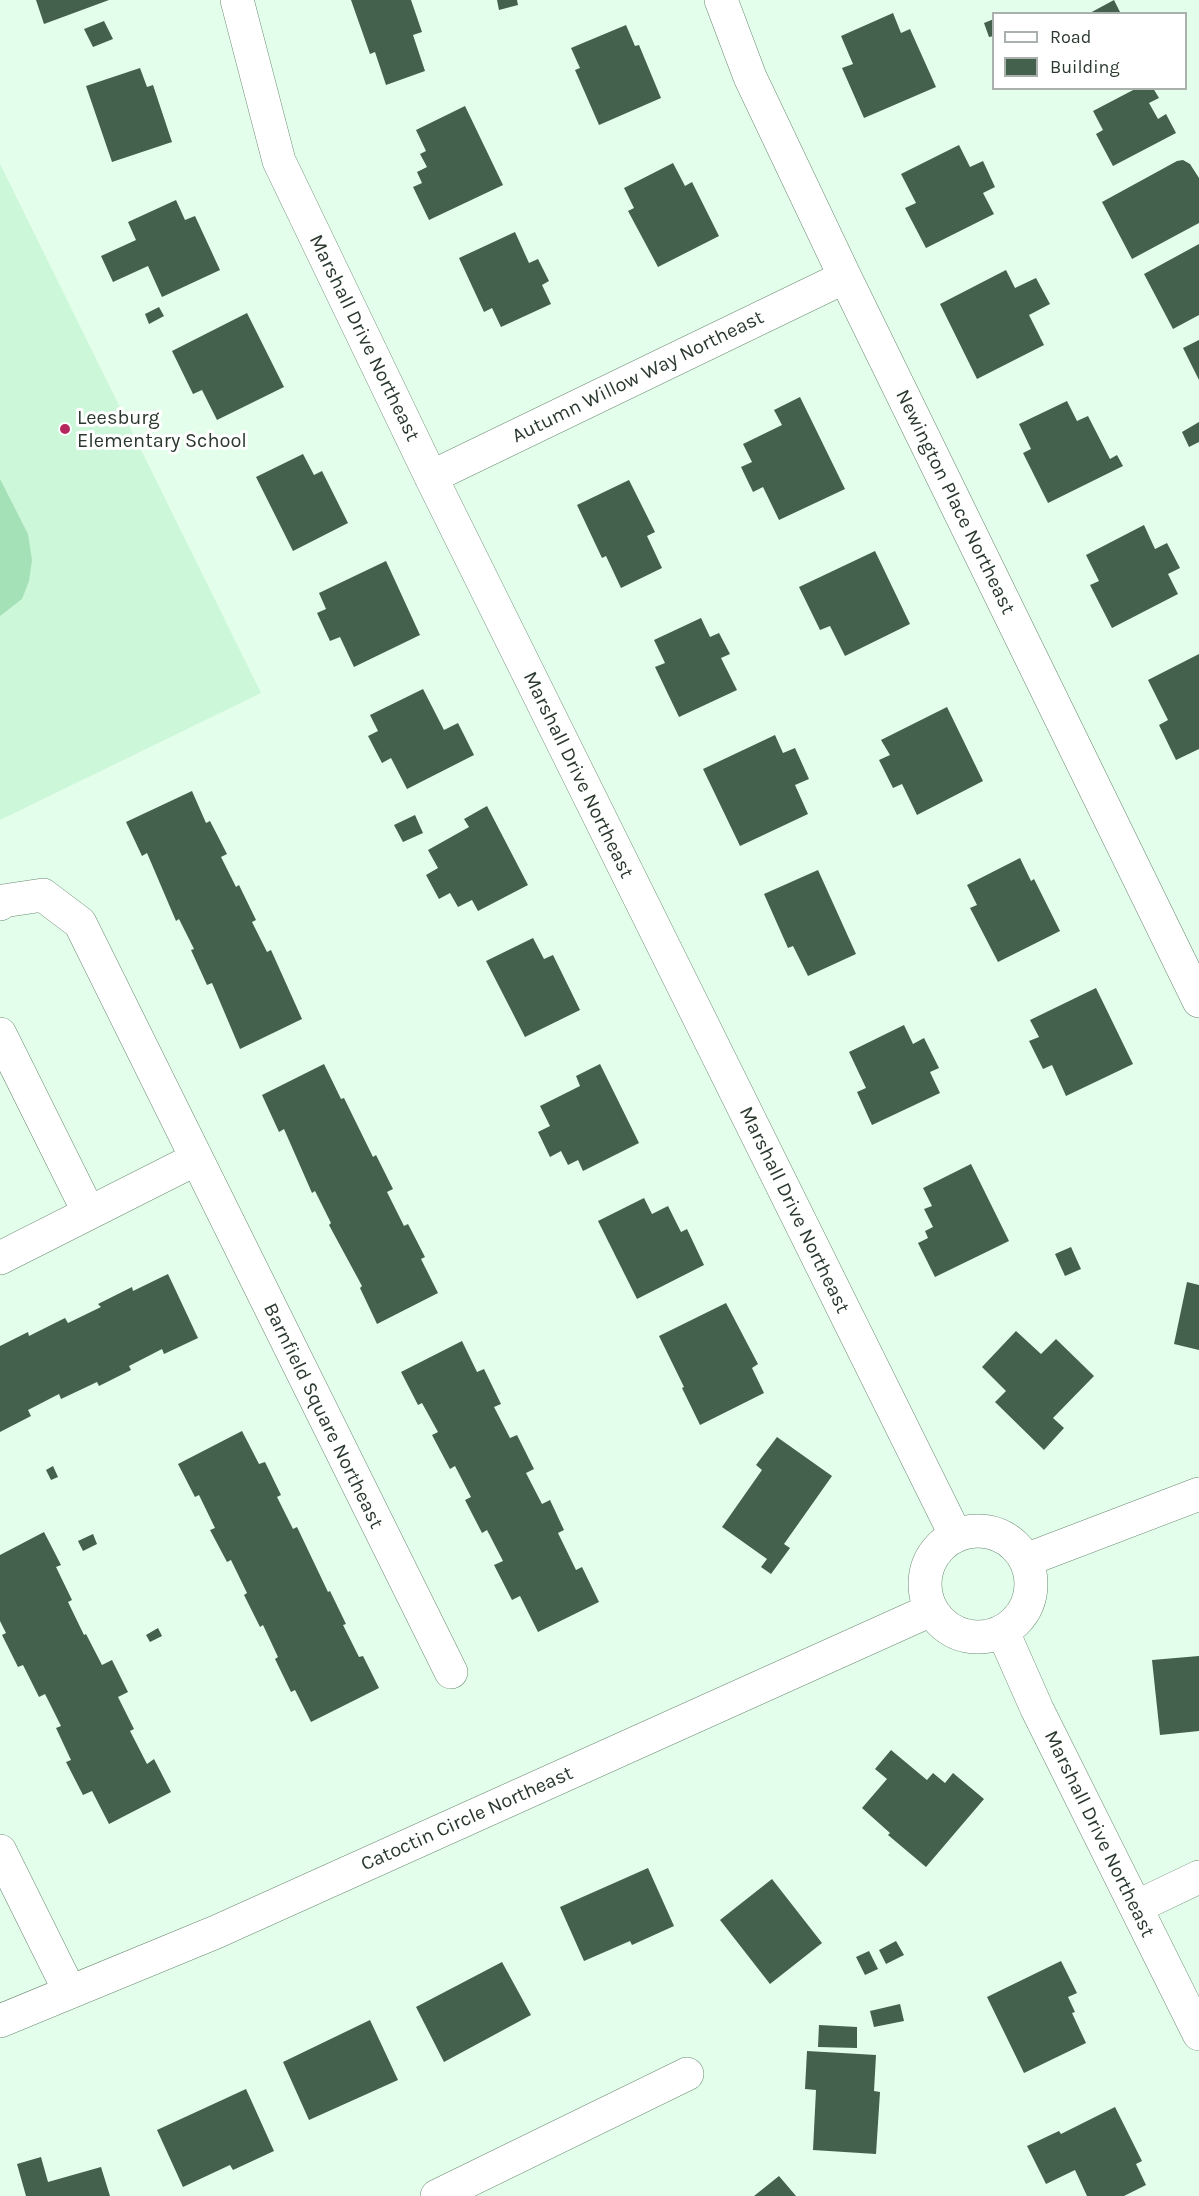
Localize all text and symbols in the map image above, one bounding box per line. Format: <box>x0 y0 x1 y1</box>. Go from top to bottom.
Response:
legend <box>992 12 1187 90</box>
text: Road <box>1050 26 1091 48</box>
text: Building <box>1050 56 1120 78</box>
street label: Marshall Drive Northeast <box>303 231 425 445</box>
street label: Autumn Willow Way Northeast <box>508 305 768 449</box>
street label: Newington Place Northeast <box>890 386 1020 618</box>
place label: Leesburg Elementary School <box>77 406 247 453</box>
marker: Leesburg Elementary School <box>58 422 72 436</box>
street label: Marshall Drive Northeast <box>517 668 639 882</box>
street label: Marshall Drive Northeast <box>733 1103 855 1317</box>
street label: Barnfield Square Northeast <box>258 1299 388 1533</box>
street label: Marshall Drive Northeast <box>1038 1727 1160 1941</box>
street label: Catoctin Circle Northeast <box>357 1761 577 1877</box>

